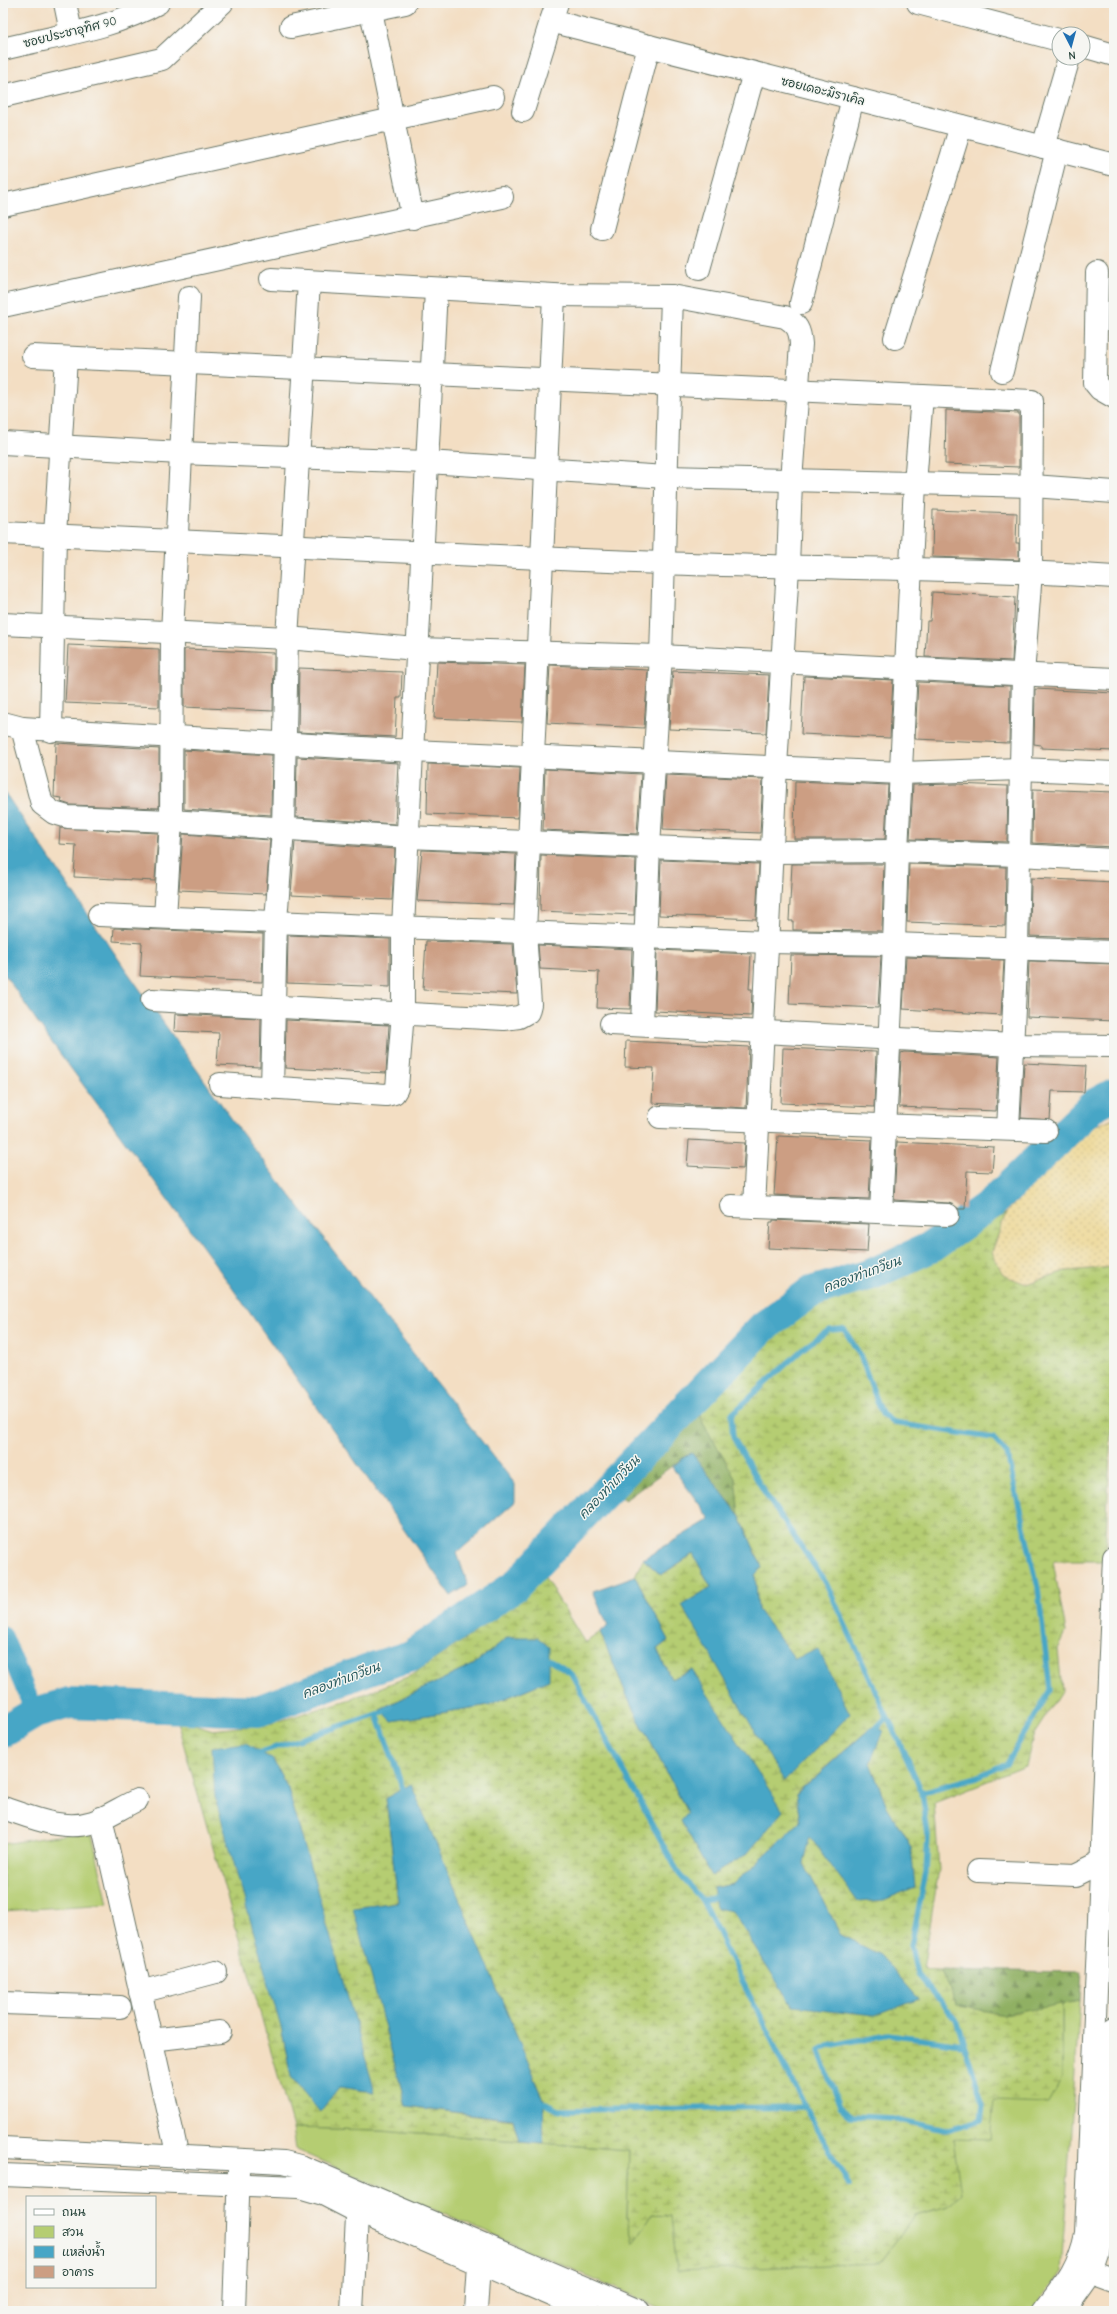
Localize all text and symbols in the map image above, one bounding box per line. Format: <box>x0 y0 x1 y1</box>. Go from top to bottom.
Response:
street label: ซอยประชาอุทิศ 90 <box>22 14 119 52</box>
north arrow <box>1051 26 1091 66</box>
text: N <box>1068 49 1076 62</box>
street label: ซอยเดอะมิราเคิล <box>780 74 866 108</box>
water label: คลองท่าเกวียน <box>821 1252 904 1295</box>
water label: คลองท่าเกวียน <box>575 1451 644 1522</box>
water label: คลองท่าเกวียน <box>300 1658 383 1701</box>
legend <box>26 2196 156 2288</box>
text: ถนน <box>62 2205 86 2219</box>
text: สวน <box>62 2225 83 2239</box>
text: แหล่งน้ำ <box>62 2241 105 2259</box>
text: อาคาร <box>62 2265 94 2279</box>

